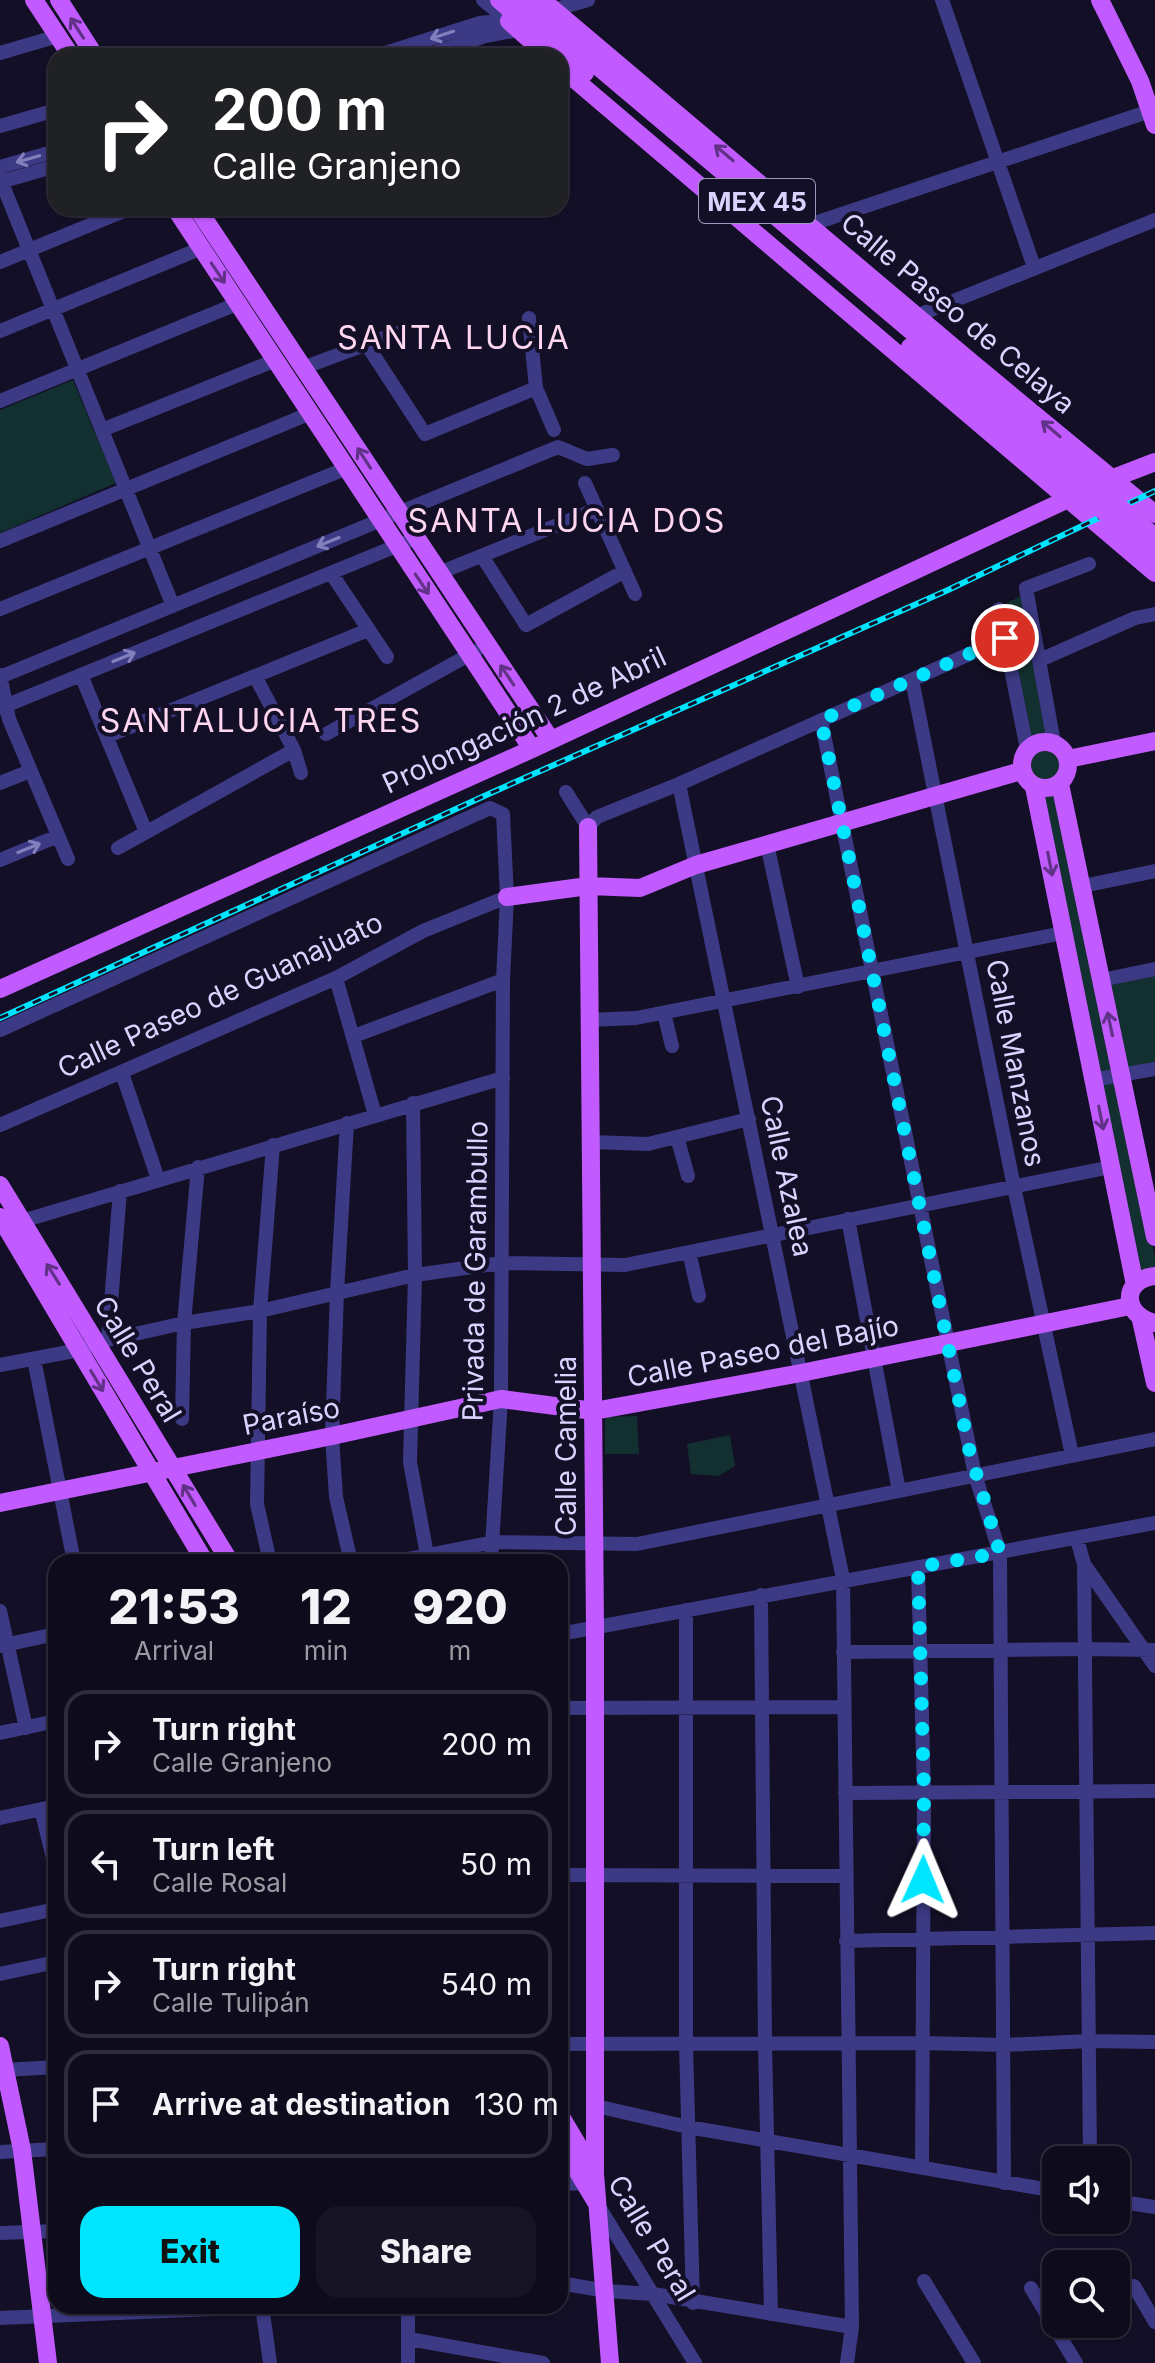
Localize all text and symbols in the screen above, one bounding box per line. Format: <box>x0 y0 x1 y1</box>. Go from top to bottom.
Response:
one-way arrow <box>69 17 85 40</box>
one-way arrow <box>430 28 455 43</box>
text: 200 m <box>212 76 387 144</box>
icon: right <box>80 80 184 184</box>
text: Calle Granjeno <box>212 144 462 188</box>
one-way arrow <box>715 144 735 162</box>
one-way arrow <box>16 153 41 167</box>
road number: MEX 45 <box>699 179 815 223</box>
street label: Calle Paseo de Celaya <box>834 205 1082 421</box>
one-way arrow <box>211 261 227 284</box>
district label: SANTA LUCIA <box>337 318 571 357</box>
one-way arrow <box>1041 420 1062 438</box>
one-way arrow <box>356 447 372 469</box>
district label: SANTA LUCIA DOS <box>408 501 726 540</box>
one-way arrow <box>316 536 341 550</box>
one-way arrow <box>414 573 430 595</box>
pin <box>971 604 1039 672</box>
icon: arrive <box>983 616 1027 660</box>
street label: Prolongación 2 de Abril <box>377 639 671 801</box>
one-way arrow <box>111 649 136 663</box>
one-way arrow <box>498 665 515 687</box>
district label: SANTALUCIA TRES <box>100 701 422 740</box>
one-way arrow <box>16 840 41 854</box>
one-way arrow <box>1043 850 1058 876</box>
street label: Calle Paseo de Guanajuato <box>52 905 388 1085</box>
street label: Calle Manzanos <box>979 956 1053 1170</box>
one-way arrow <box>1102 1012 1117 1037</box>
street label: Calle Azalea <box>753 1092 821 1260</box>
one-way arrow <box>1094 1105 1109 1131</box>
street label: Privada de Garambullo <box>455 1120 495 1422</box>
one-way arrow <box>45 1263 61 1286</box>
street label: Calle Peral <box>87 1290 189 1428</box>
street label: Calle Paseo del Bajío <box>624 1308 902 1394</box>
street label: Calle Camelia <box>549 1356 583 1536</box>
one-way arrow <box>89 1369 105 1392</box>
street label: Paraíso <box>240 1390 342 1442</box>
one-way arrow <box>181 1485 197 1507</box>
text: 21:53 <box>108 1577 240 1636</box>
text: 12 <box>300 1577 352 1636</box>
text: 920 <box>412 1577 508 1636</box>
text: Arrival <box>134 1635 214 1666</box>
text: min <box>304 1635 348 1666</box>
text: m <box>449 1635 471 1666</box>
text: Turn right <box>152 1711 296 1747</box>
icon: right <box>84 1722 128 1766</box>
text: 200 m <box>441 1726 532 1762</box>
text: Calle Granjeno <box>152 1747 332 1778</box>
text: Turn left <box>152 1831 274 1867</box>
position arrow <box>881 1838 965 1922</box>
icon: left <box>84 1842 128 1886</box>
text: 50 m <box>460 1846 532 1882</box>
text: Calle Rosal <box>152 1867 287 1898</box>
text: Turn right <box>152 1951 296 1987</box>
icon: right <box>84 1962 128 2006</box>
text: 540 m <box>441 1966 532 2002</box>
text: Calle Tulipán <box>152 1987 310 2018</box>
icon: arrive <box>84 2082 128 2126</box>
text: Arrive at destination <box>152 2086 450 2122</box>
text: 130 m <box>474 2086 559 2122</box>
map controls <box>1042 2146 1130 2338</box>
button: sound <box>1042 2146 1130 2234</box>
street label: Calle Peral <box>601 2169 703 2307</box>
button: Exit <box>80 2206 300 2298</box>
button: Share <box>316 2206 536 2298</box>
button: search <box>1042 2250 1130 2338</box>

